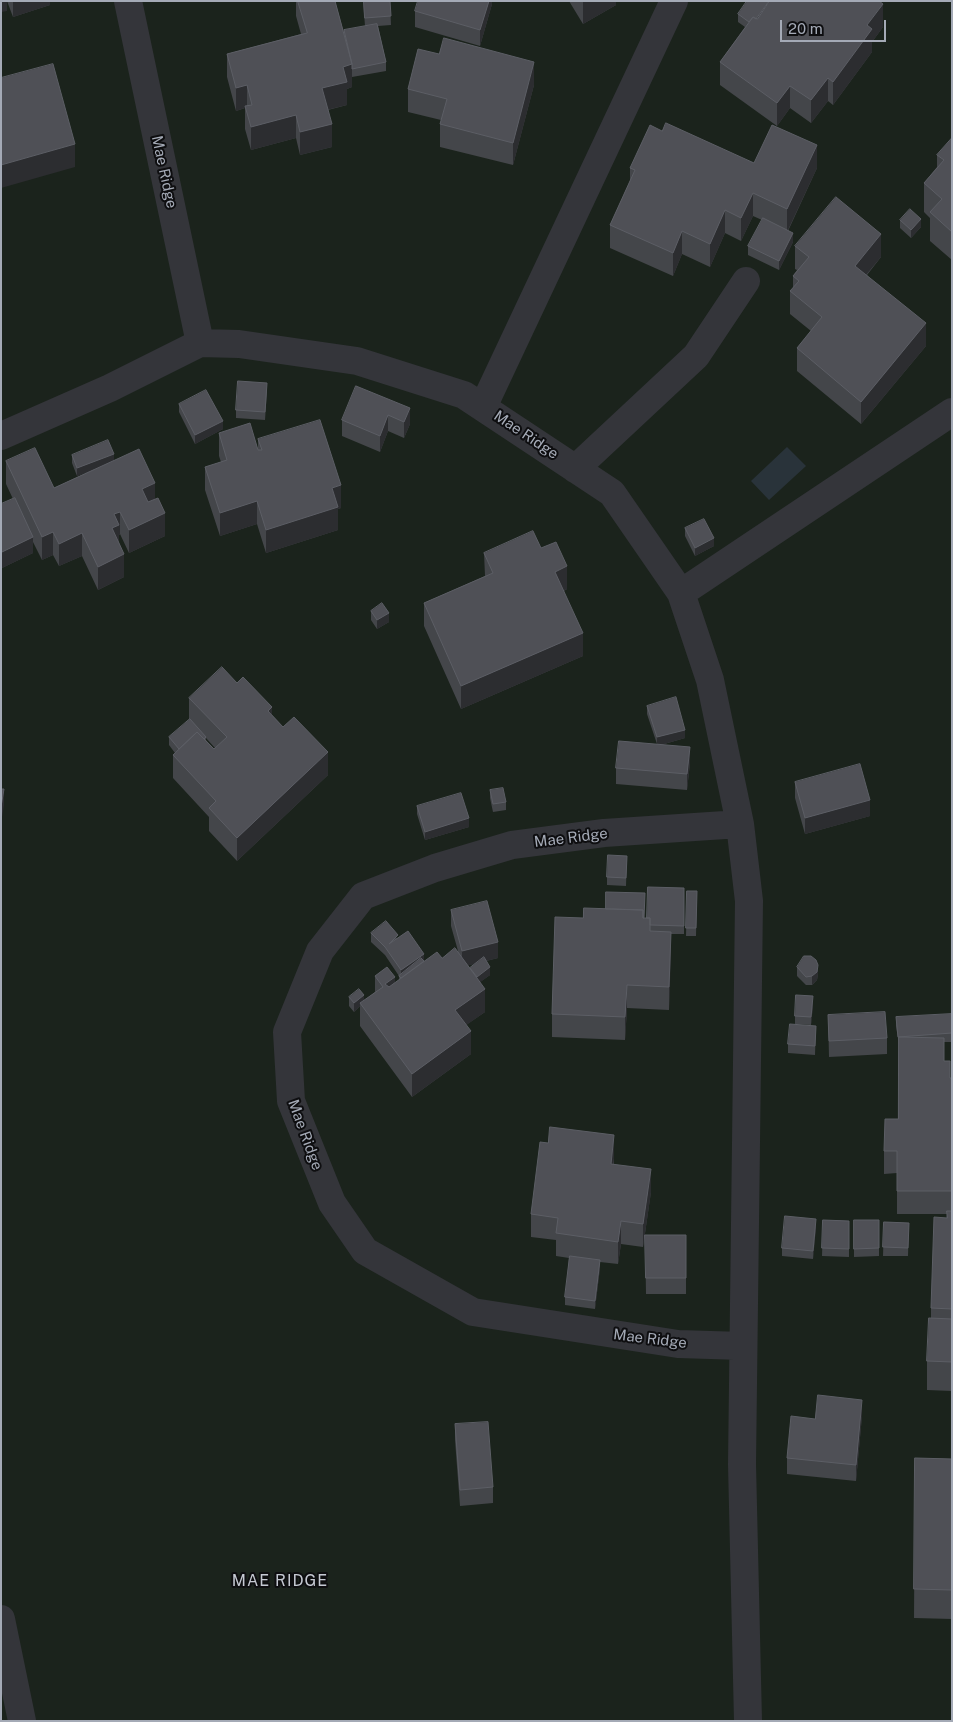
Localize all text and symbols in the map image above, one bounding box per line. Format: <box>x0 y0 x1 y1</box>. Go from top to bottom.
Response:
scale bar <box>783 10 889 42</box>
text: 20 m <box>788 20 823 37</box>
street label: Mae Ridge <box>148 134 180 210</box>
street label: Mae Ridge <box>490 407 562 463</box>
street label: Mae Ridge <box>533 825 609 851</box>
street label: Mae Ridge <box>284 1097 326 1173</box>
street label: Mae Ridge <box>612 1326 688 1352</box>
district label: MAE RIDGE <box>231 1571 329 1591</box>

